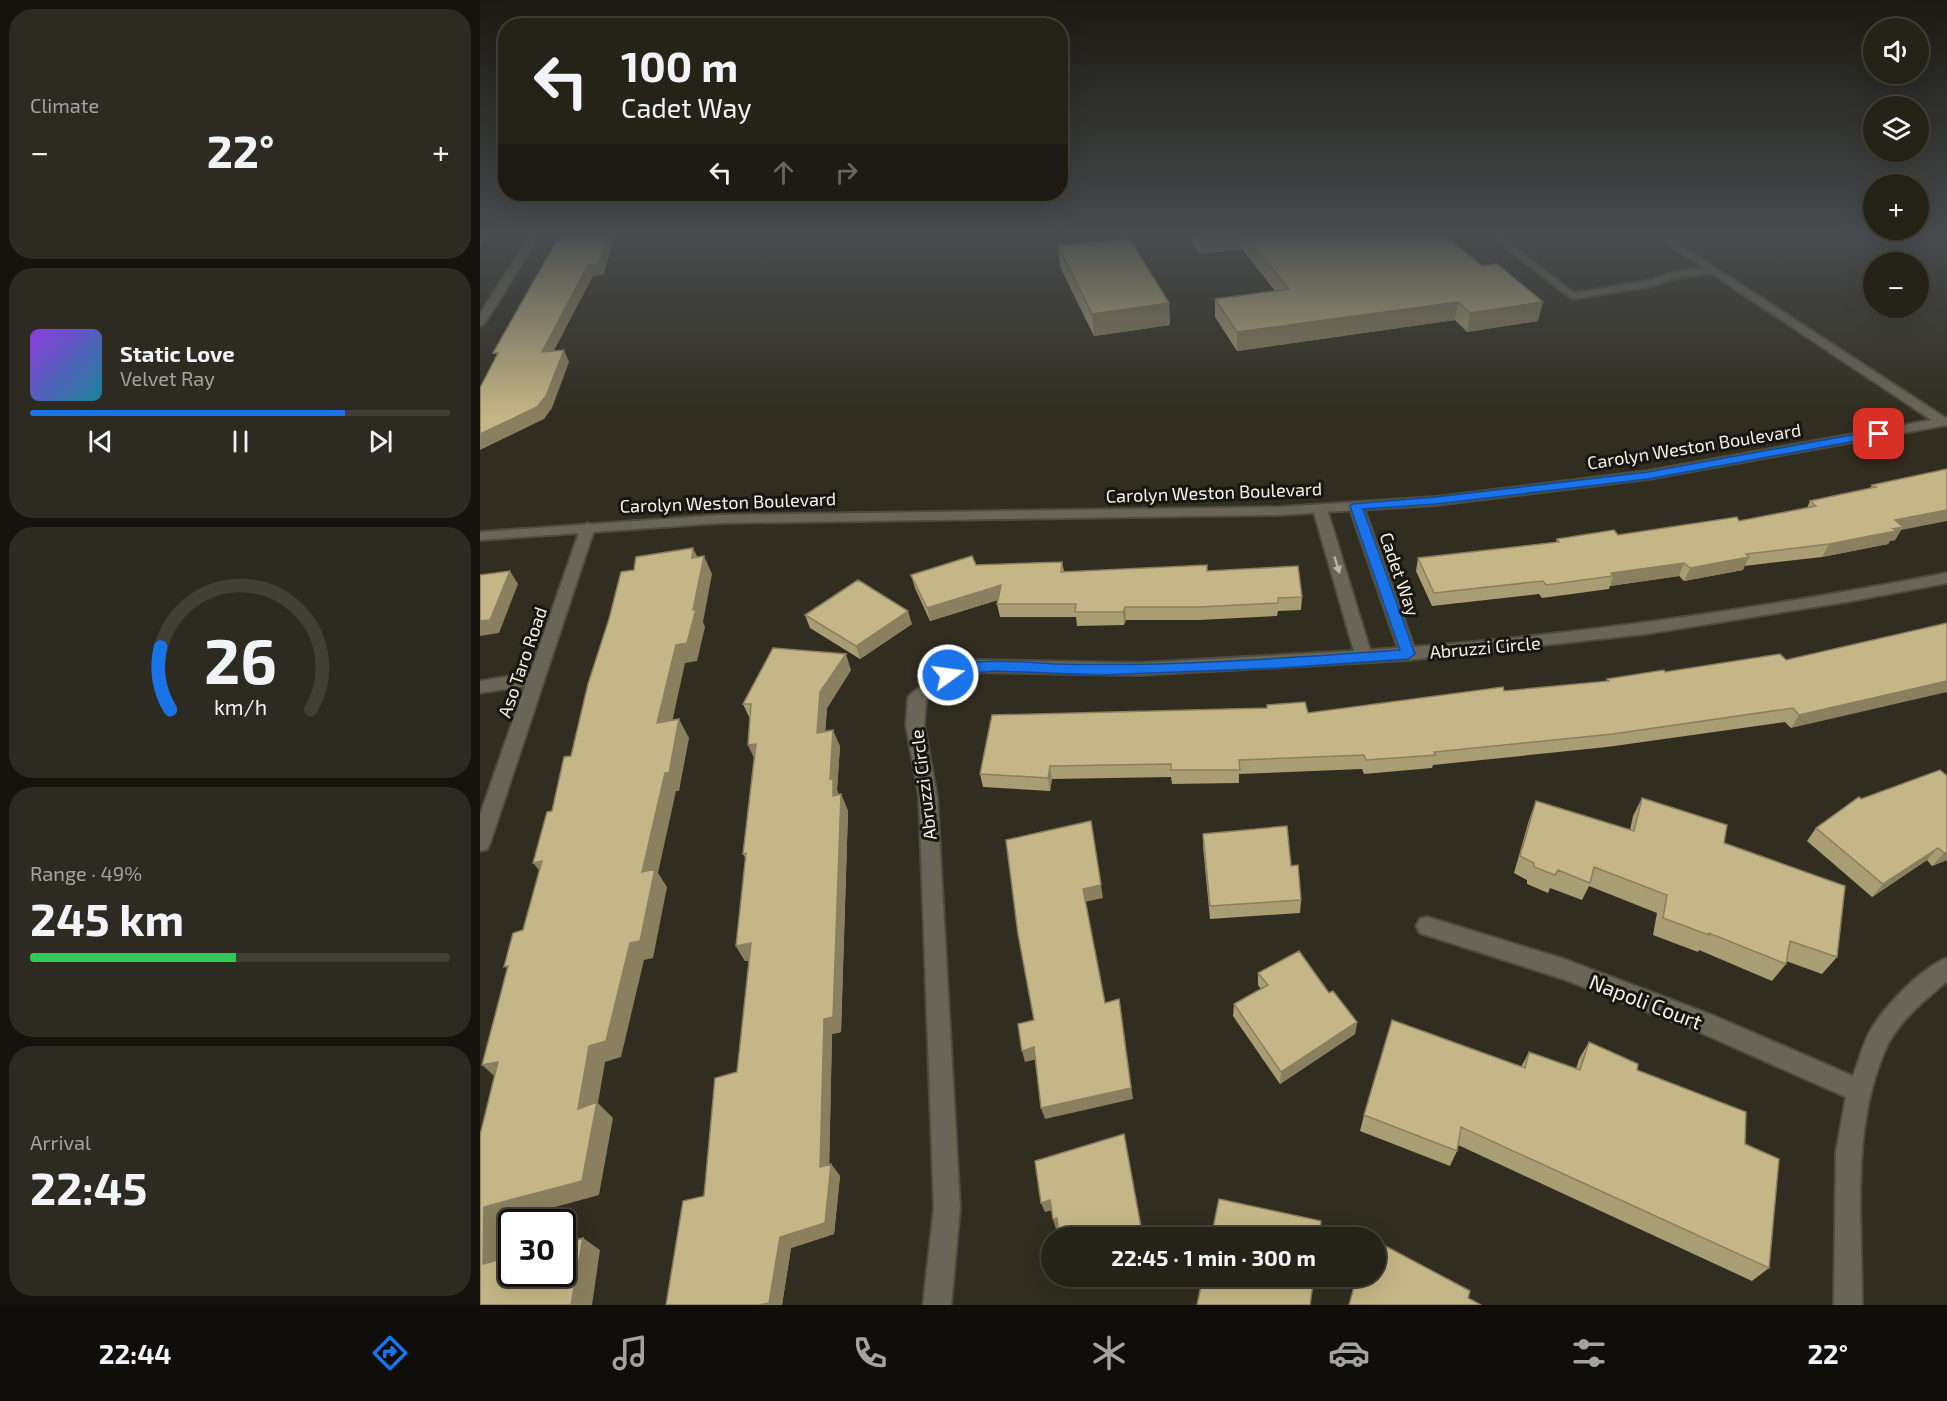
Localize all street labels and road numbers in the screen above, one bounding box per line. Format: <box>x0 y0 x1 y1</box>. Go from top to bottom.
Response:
street label: Carolyn Weston Boulevard <box>1585 418 1803 474</box>
street label: Carolyn Weston Boulevard <box>1105 477 1323 507</box>
street label: Carolyn Weston Boulevard <box>619 487 837 517</box>
street label: Cadet Way <box>1375 529 1425 619</box>
street label: Aso Taro Road <box>493 604 551 720</box>
street label: Abruzzi Circle <box>1429 631 1541 663</box>
street label: Abruzzi Circle <box>905 728 941 842</box>
street label: Napoli Court <box>1586 968 1706 1034</box>

